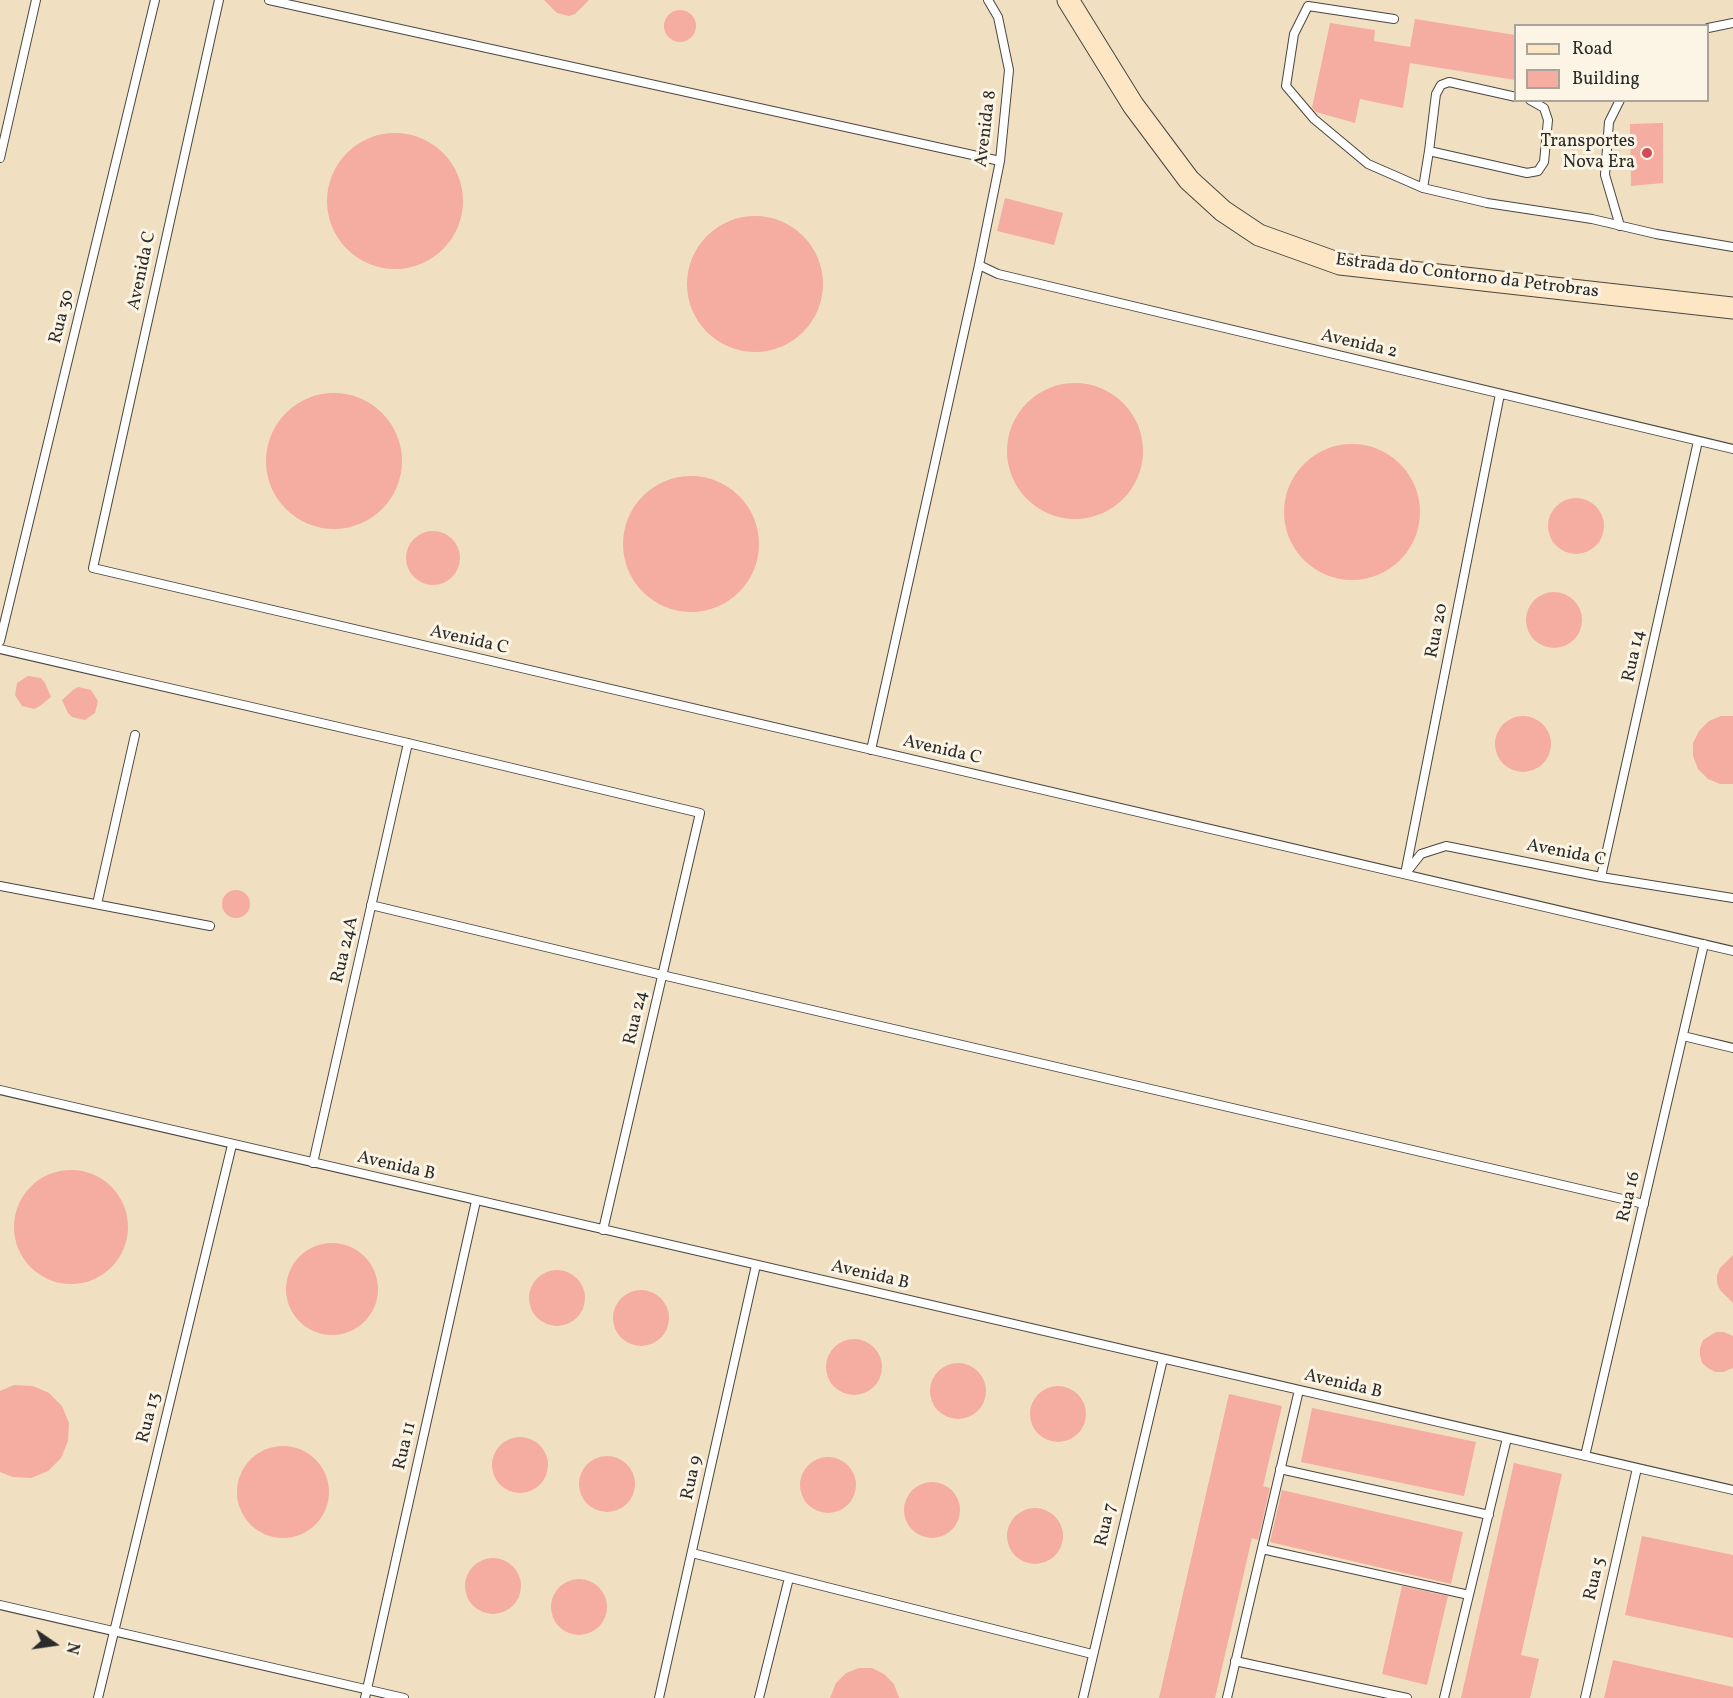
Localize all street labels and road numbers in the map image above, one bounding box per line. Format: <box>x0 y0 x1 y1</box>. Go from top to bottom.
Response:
street label: Avenida 8 <box>972 89 1002 169</box>
street label: Avenida C <box>124 230 162 312</box>
street label: Estrada do Contorno da Petrobras <box>1334 250 1600 304</box>
street label: Rua 30 <box>46 288 80 346</box>
street label: Avenida 2 <box>1319 326 1399 364</box>
street label: Rua 20 <box>1422 602 1454 660</box>
street label: Avenida C <box>428 621 510 661</box>
street label: Rua 14 <box>1619 628 1651 684</box>
street label: Avenida C <box>901 731 983 771</box>
street label: Avenida C <box>1525 836 1607 872</box>
street label: Rua 24A <box>328 915 364 985</box>
street label: Rua 24 <box>620 989 654 1047</box>
street label: Avenida B <box>355 1148 437 1186</box>
street label: Rua 16 <box>1614 1170 1646 1224</box>
street label: Avenida B <box>829 1257 911 1295</box>
street label: Avenida B <box>1302 1366 1384 1404</box>
street label: Rua 13 <box>133 1391 167 1445</box>
street label: Rua 11 <box>390 1420 422 1472</box>
street label: Rua 9 <box>678 1454 708 1502</box>
street label: Rua 7 <box>1092 1501 1122 1549</box>
street label: Rua 5 <box>1581 1555 1611 1603</box>

